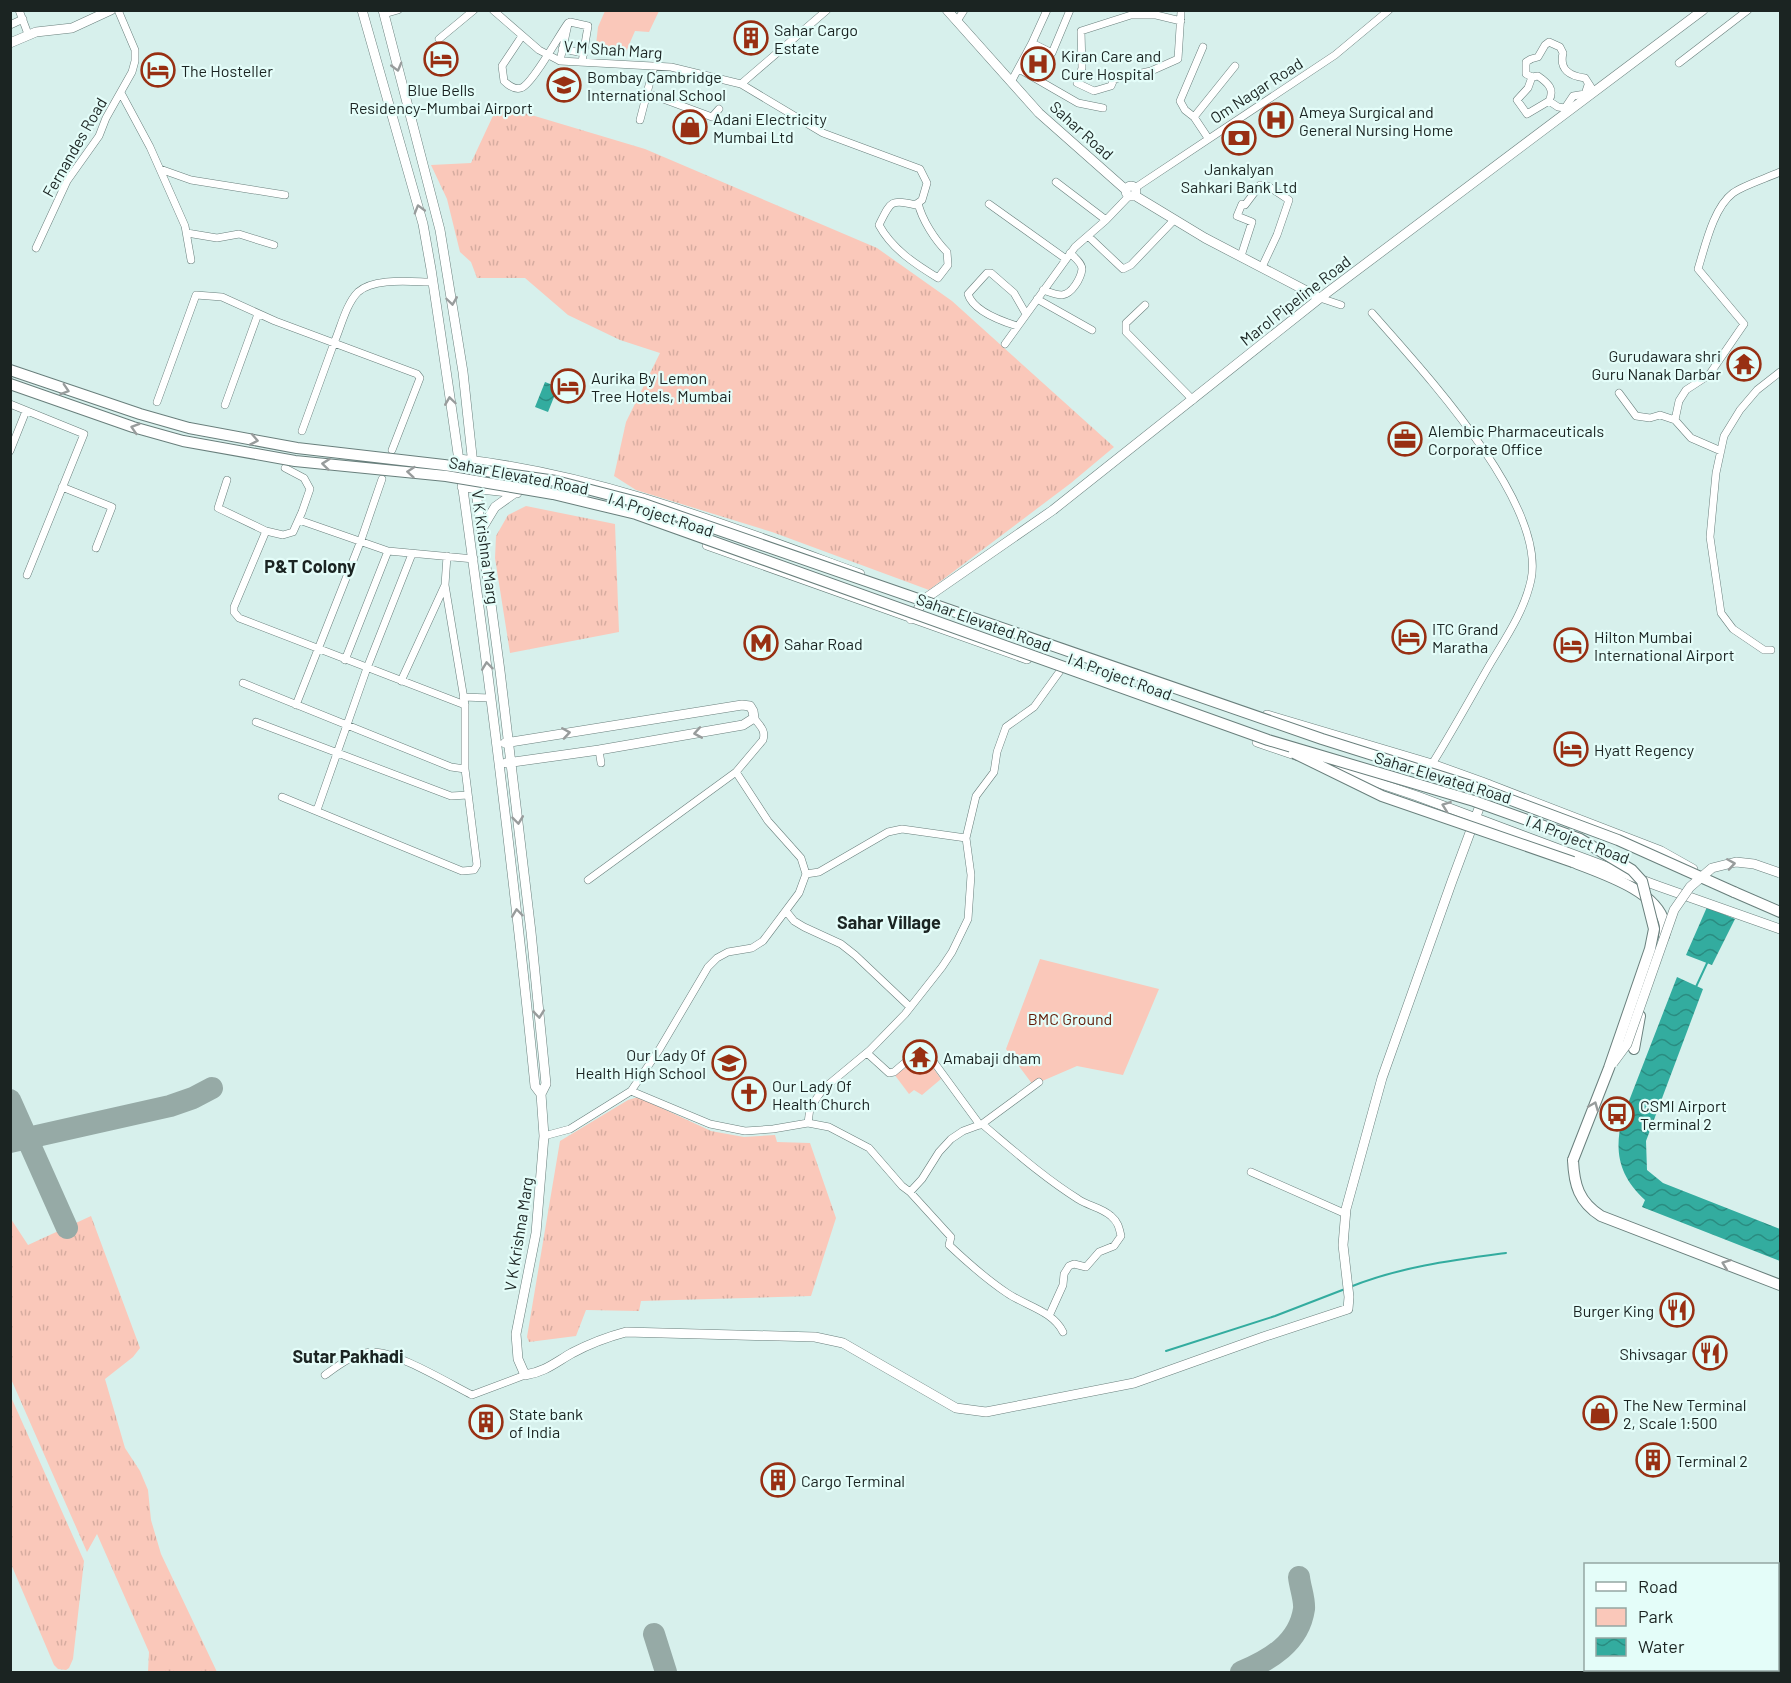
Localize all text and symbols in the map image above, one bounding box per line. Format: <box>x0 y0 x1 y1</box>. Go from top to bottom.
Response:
building icon: Sahar Cargo Estate <box>733 20 769 56</box>
place label: Sahar Cargo Estate <box>774 20 858 57</box>
street label: V M Shah Marg <box>563 36 663 62</box>
hotel icon: Blue Bells Residency-Mumbai Airport <box>423 41 459 77</box>
hospital icon: Kiran Care and Cure Hospital <box>1020 46 1056 82</box>
place label: Kiran Care and Cure Hospital <box>1061 46 1161 83</box>
hotel icon: The Hosteller <box>140 52 176 88</box>
street label: Om Nagar Road <box>1206 53 1306 127</box>
place label: The Hosteller <box>181 61 273 80</box>
one-way arrow <box>390 62 403 72</box>
school or university icon: Bombay Cambridge International School <box>546 67 582 103</box>
place label: Bombay Cambridge International School <box>587 67 726 104</box>
place label: Blue Bells Residency-Mumbai Airport <box>349 80 533 117</box>
street label: Fernandes Road <box>38 94 110 200</box>
street label: Sahar Road <box>1046 97 1118 163</box>
hospital icon: Ameya Surgical and General Nursing Home <box>1258 102 1294 138</box>
place label: Ameya Surgical and General Nursing Home <box>1299 102 1453 139</box>
shop icon: Adani Electricity Mumbai Ltd <box>672 109 708 145</box>
place label: Adani Electricity Mumbai Ltd <box>713 109 827 146</box>
bank icon: Jankalyan Sahkari Bank Ltd <box>1221 120 1257 156</box>
place label: Jankalyan Sahkari Bank Ltd <box>1181 159 1297 196</box>
one-way arrow <box>414 204 426 214</box>
street label: Marol Pipeline Road <box>1236 251 1354 349</box>
one-way arrow <box>445 297 457 306</box>
place label: Gurudawara shri Guru Nanak Darbar <box>1591 346 1721 383</box>
temple icon: Gurudawara shri Guru Nanak Darbar <box>1726 346 1762 382</box>
hotel icon: Aurika By Lemon Tree Hotels, Mumbai <box>550 368 586 404</box>
place label: Aurika By Lemon Tree Hotels, Mumbai <box>591 368 731 405</box>
one-way arrow <box>59 382 70 395</box>
one-way arrow <box>445 396 457 405</box>
office icon: Alembic Pharmaceuticals Corporate Office <box>1387 421 1423 457</box>
place label: Alembic Pharmaceuticals Corporate Office <box>1428 421 1604 458</box>
one-way arrow <box>130 423 141 435</box>
one-way arrow <box>248 433 258 446</box>
street label: Sahar Elevated Road <box>448 452 590 498</box>
one-way arrow <box>322 458 331 471</box>
one-way arrow <box>407 466 416 479</box>
street label: I A Project Road <box>606 488 716 540</box>
street label: V K Krishna Marg <box>469 489 503 605</box>
district label: P&T Colony <box>264 555 356 577</box>
street label: Sahar Elevated Road <box>914 589 1054 655</box>
hotel icon: ITC Grand Maratha <box>1391 619 1427 655</box>
place label: ITC Grand Maratha <box>1432 619 1498 656</box>
metro station icon: Sahar Road <box>743 625 779 661</box>
hotel icon: Hilton Mumbai International Airport <box>1553 627 1589 663</box>
place label: Hilton Mumbai International Airport <box>1594 627 1735 664</box>
place label: Sahar Road <box>784 634 863 653</box>
street label: I A Project Road <box>1065 648 1175 704</box>
one-way arrow <box>481 661 493 670</box>
one-way arrow <box>693 726 703 739</box>
one-way arrow <box>562 728 571 740</box>
hotel icon: Hyatt Regency <box>1553 731 1589 767</box>
place label: Hyatt Regency <box>1594 740 1695 759</box>
street label: Sahar Elevated Road <box>1372 747 1514 807</box>
one-way arrow <box>1441 801 1452 814</box>
street label: I A Project Road <box>1524 811 1632 867</box>
one-way arrow <box>511 816 524 825</box>
one-way arrow <box>1726 859 1735 871</box>
one-way arrow <box>511 908 524 917</box>
district label: Sahar Village <box>837 911 941 933</box>
park label: BMC Ground <box>1028 1009 1112 1028</box>
one-way arrow <box>532 1010 545 1019</box>
temple icon: Amabaji dham <box>902 1039 938 1075</box>
place label: Our Lady Of Health High School <box>575 1045 706 1082</box>
school or university icon: Our Lady Of Health High School <box>711 1045 747 1081</box>
place label: Amabaji dham <box>943 1048 1041 1067</box>
church icon: Our Lady Of Health Church <box>731 1076 767 1112</box>
place label: Our Lady Of Health Church <box>772 1076 870 1113</box>
bus stop icon: CSMI Airport Terminal 2 <box>1599 1096 1635 1132</box>
place label: CSMI Airport Terminal 2 <box>1640 1096 1727 1133</box>
one-way arrow <box>1587 1101 1599 1112</box>
street label: V K Krishna Marg <box>500 1176 536 1292</box>
one-way arrow <box>1721 1259 1732 1271</box>
restaurant icon: Burger King <box>1659 1292 1695 1328</box>
place label: Burger King <box>1573 1301 1654 1320</box>
restaurant icon: Shivsagar <box>1692 1335 1728 1371</box>
place label: Shivsagar <box>1619 1344 1687 1363</box>
district label: Sutar Pakhadi <box>292 1345 404 1367</box>
shop icon: The New Terminal 2, Scale 1:500 <box>1582 1395 1618 1431</box>
place label: The New Terminal 2, Scale 1:500 <box>1623 1395 1746 1432</box>
building icon: State bank of India <box>468 1404 504 1440</box>
place label: State bank of India <box>509 1404 583 1441</box>
building icon: Terminal 2 <box>1635 1442 1671 1478</box>
place label: Terminal 2 <box>1676 1451 1748 1470</box>
building icon: Cargo Terminal <box>760 1462 796 1498</box>
place label: Cargo Terminal <box>801 1471 905 1490</box>
legend <box>1584 1563 1779 1671</box>
text: Road <box>1638 1575 1678 1597</box>
text: Park <box>1638 1605 1673 1627</box>
text: Water <box>1638 1635 1685 1657</box>

